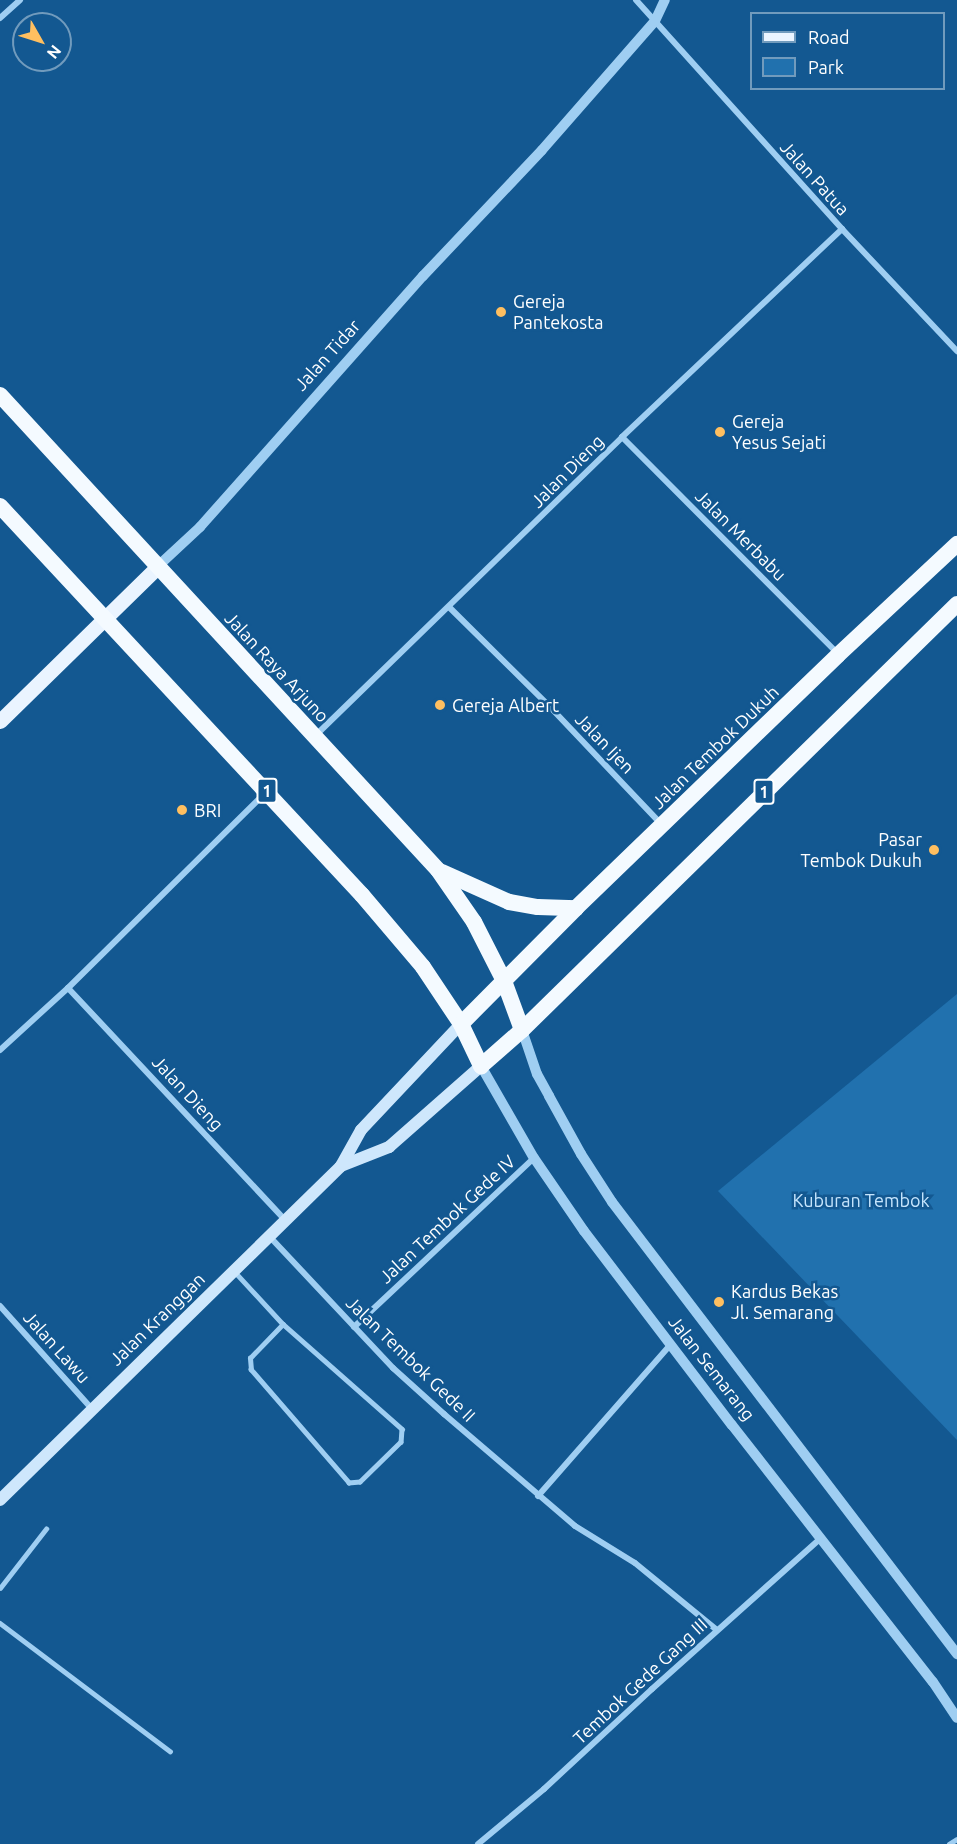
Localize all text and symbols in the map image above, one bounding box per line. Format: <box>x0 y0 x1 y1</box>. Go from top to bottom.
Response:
north arrow <box>12 12 72 72</box>
legend <box>750 12 945 90</box>
text: Road <box>808 27 850 47</box>
text: N <box>44 42 65 62</box>
text: Park <box>808 57 844 77</box>
street label: Jalan Patua <box>776 136 854 220</box>
place label: Gereja Pantekosta <box>513 291 603 334</box>
marker: Gereja Pantekosta <box>494 305 508 319</box>
street label: Jalan Tidar <box>290 315 364 395</box>
place label: Gereja Yesus Sejati <box>732 411 826 454</box>
marker: Gereja Yesus Sejati <box>713 425 727 439</box>
street label: Jalan Dieng <box>526 430 608 512</box>
street label: Jalan Merbabu <box>691 485 791 585</box>
street label: Jalan Raya Arjuno <box>220 607 334 727</box>
street label: Jalan Tembok Dukuh <box>647 681 783 813</box>
place label: Gereja Albert <box>452 694 559 716</box>
marker: Gereja Albert <box>433 698 447 712</box>
street label: Jalan Ijen <box>571 708 639 778</box>
road number: 1 <box>255 778 279 804</box>
road number: 1 <box>752 779 776 805</box>
place label: BRI <box>194 799 221 821</box>
marker: BRI <box>175 803 189 817</box>
place label: Pasar Tembok Dukuh <box>801 829 922 872</box>
marker: Pasar Tembok Dukuh <box>927 843 941 857</box>
street label: Jalan Dieng <box>148 1051 228 1135</box>
street label: Jalan Tembok Gede IV <box>375 1150 519 1288</box>
park label: Kuburan Tembok <box>792 1189 930 1211</box>
street label: Jalan Kranggan <box>105 1268 209 1370</box>
place label: Kardus Bekas Jl. Semarang <box>731 1281 838 1324</box>
street label: Jalan Tembok Gede II <box>342 1292 480 1426</box>
marker: Kardus Bekas Jl. Semarang <box>712 1295 726 1309</box>
street label: Jalan Lawu <box>19 1307 95 1387</box>
street label: Jalan Semarang <box>664 1311 760 1425</box>
street label: Tembok Gede Gang III <box>569 1613 711 1749</box>

